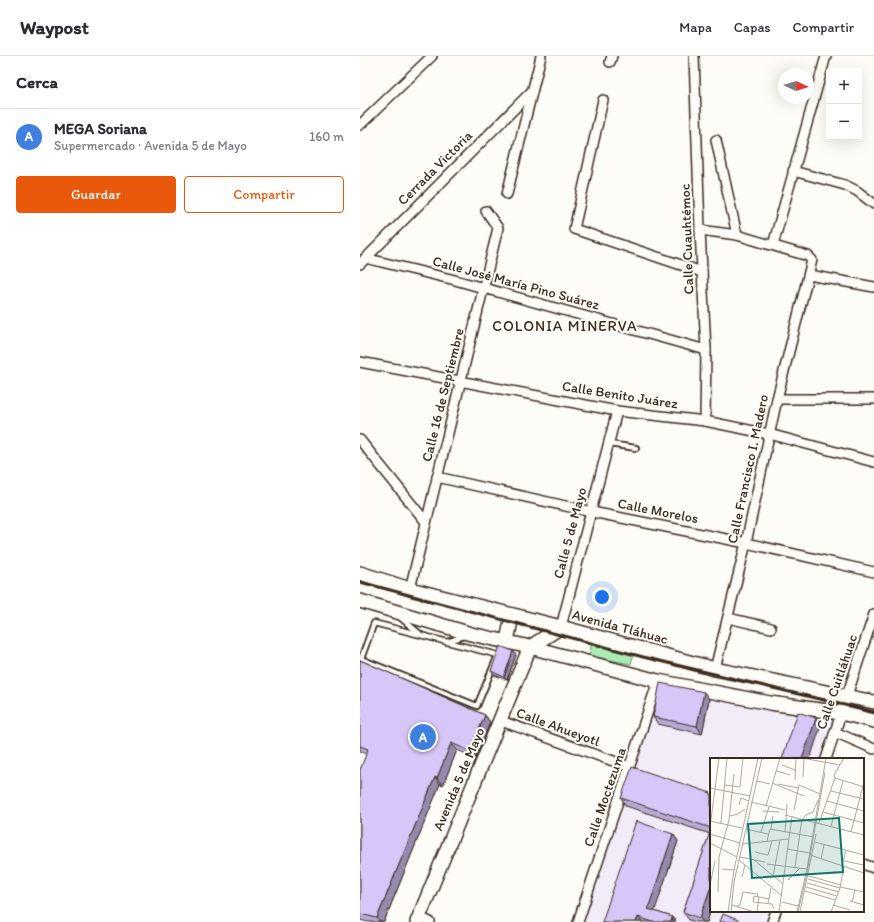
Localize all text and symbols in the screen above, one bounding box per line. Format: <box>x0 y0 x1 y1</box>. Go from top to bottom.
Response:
text: Waypost <box>20 16 89 39</box>
text: Mapa <box>679 19 712 36</box>
text: Capas <box>734 19 771 36</box>
text: Compartir <box>793 19 854 36</box>
north arrow <box>778 68 814 104</box>
map controls <box>826 68 862 140</box>
button: + <box>826 68 862 104</box>
text: Cerca <box>16 72 58 92</box>
button: − <box>826 104 862 140</box>
text: MEGA Soriana <box>54 120 147 138</box>
street label: Cerrada Victoria <box>394 127 476 209</box>
text: A <box>25 129 33 144</box>
text: 160 m <box>309 129 344 144</box>
text: Supermercado · Avenida 5 de Mayo <box>54 138 247 153</box>
button: Guardar <box>16 176 176 213</box>
button: Compartir <box>184 176 344 213</box>
street label: Calle Cuauhtémoc <box>677 183 697 295</box>
street label: Calle José María Pino Suárez <box>431 253 602 314</box>
district label: COLONIA MINERVA <box>492 317 638 335</box>
street label: Calle 16 de Septiembre <box>418 326 468 464</box>
street label: Calle Benito Juárez <box>561 377 680 413</box>
street label: Calle Francisco I. Madero <box>724 393 772 545</box>
street label: Calle 5 de Mayo <box>550 485 590 581</box>
street label: Calle Morelos <box>616 495 700 527</box>
your location <box>592 587 612 607</box>
street label: Avenida Tláhuac <box>570 606 670 648</box>
street label: Calle Cuitláhuac <box>813 632 861 732</box>
street label: Calle Ahueyotl <box>514 704 602 750</box>
pin: A <box>410 722 436 752</box>
street label: Avenida 5 de Mayo <box>430 725 488 833</box>
street label: Calle Moctezuma <box>580 744 630 849</box>
inset map <box>710 758 864 912</box>

